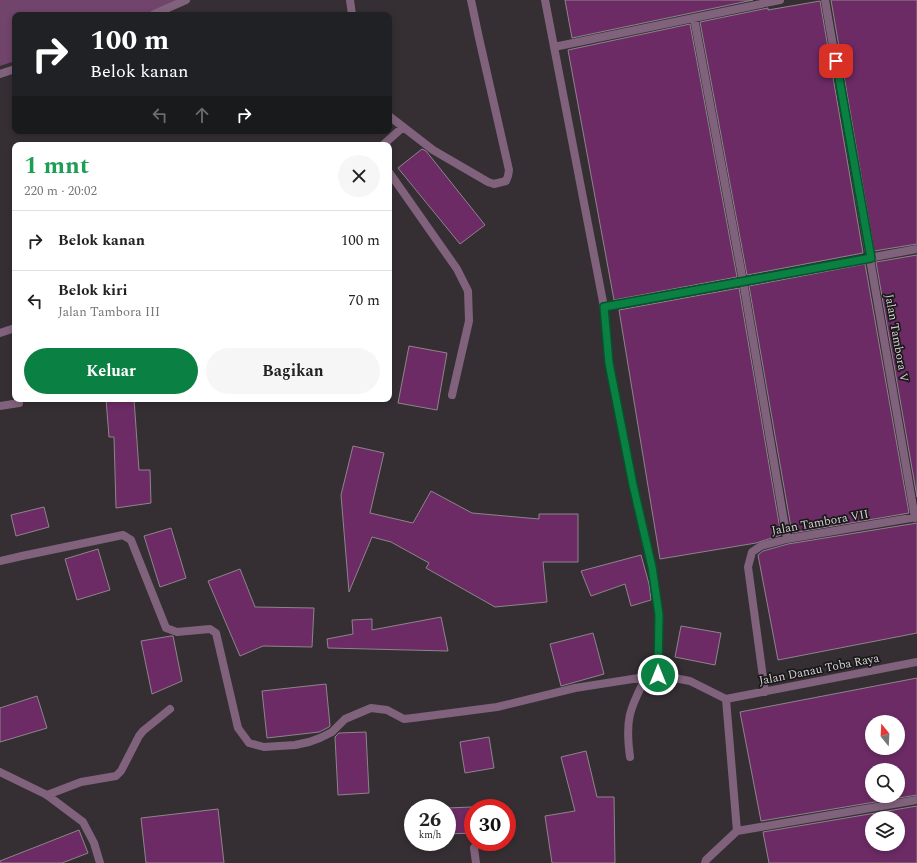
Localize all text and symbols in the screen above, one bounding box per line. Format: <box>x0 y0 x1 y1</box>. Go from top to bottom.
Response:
text: 100 m <box>90 19 169 62</box>
icon: right <box>24 28 76 80</box>
pin <box>819 44 853 78</box>
icon: arrive <box>825 50 847 72</box>
text: Belok kanan <box>90 58 189 85</box>
icon: left <box>149 104 171 126</box>
icon: ahead <box>191 104 213 126</box>
icon: right <box>233 104 255 126</box>
text: 1 mnt <box>24 148 89 184</box>
button: close <box>338 155 380 197</box>
text: 220 m · 20:02 <box>24 181 97 201</box>
text: Belok kanan <box>58 229 145 252</box>
text: 100 m <box>341 229 380 252</box>
icon: right <box>24 230 46 252</box>
text: Belok kiri <box>58 279 127 302</box>
text: 70 m <box>348 289 380 312</box>
icon: left <box>24 290 46 312</box>
street label: Jalan Tambora V <box>879 293 914 384</box>
text: Jalan Tambora III <box>58 302 160 322</box>
button: Keluar <box>24 348 198 394</box>
button: Bagikan <box>206 348 380 394</box>
street label: Jalan Tambora VII <box>770 505 870 540</box>
street label: Jalan Danau Toba Raya <box>757 648 881 690</box>
position arrow <box>637 654 679 696</box>
north arrow <box>865 715 905 755</box>
map controls <box>865 715 905 851</box>
button: search <box>865 763 905 803</box>
speed limit sign: 30 <box>464 799 516 851</box>
text: 26 <box>419 805 441 835</box>
button: layers <box>865 811 905 851</box>
text: km/h <box>419 827 441 843</box>

